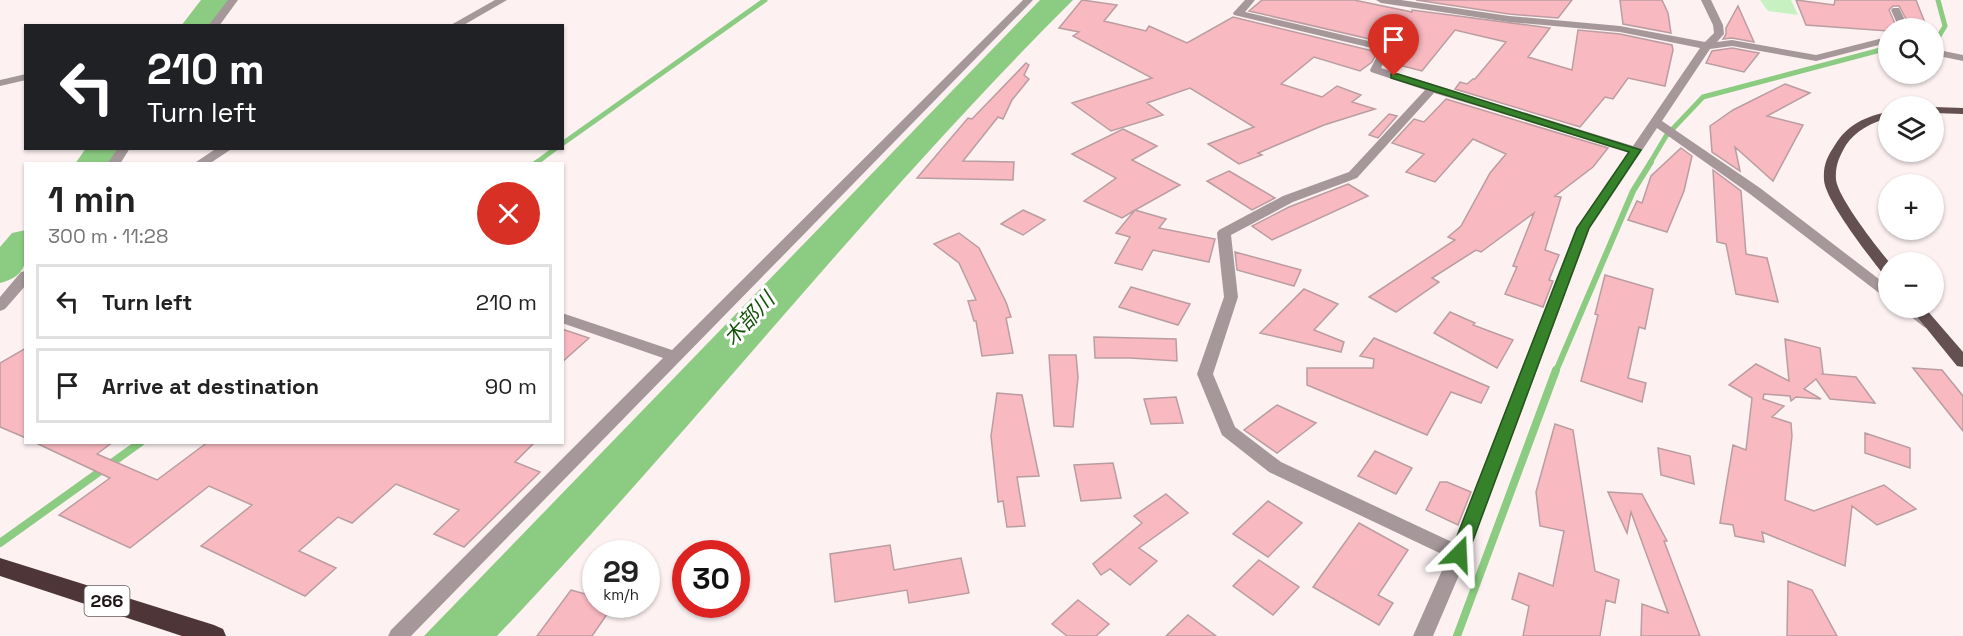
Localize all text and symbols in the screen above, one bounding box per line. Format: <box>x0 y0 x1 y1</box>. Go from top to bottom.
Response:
pin <box>1368 14 1419 76</box>
map controls <box>1878 18 1944 318</box>
button: search <box>1878 18 1944 84</box>
icon: arrive <box>1377 23 1410 56</box>
text: 210 m <box>147 43 265 96</box>
icon: left <box>48 48 126 126</box>
text: Turn left <box>147 95 257 130</box>
button: layers <box>1878 96 1944 162</box>
button: + <box>1878 174 1944 240</box>
text: 1 min <box>48 177 136 223</box>
button: close <box>477 182 540 245</box>
text: 300 m · 11:28 <box>48 223 168 249</box>
button: − <box>1878 252 1944 318</box>
icon: left <box>51 285 84 318</box>
water label: 木部川 <box>717 285 781 351</box>
text: Turn left <box>102 288 192 316</box>
text: 210 m <box>476 288 537 316</box>
icon: arrive <box>51 369 84 402</box>
text: Arrive at destination <box>102 372 319 400</box>
text: 90 m <box>485 372 537 400</box>
position arrow <box>1427 522 1491 586</box>
speed limit sign: 30 <box>672 540 750 618</box>
text: 29 <box>603 552 639 591</box>
text: km/h <box>603 585 639 604</box>
road number: 266 <box>84 586 130 616</box>

